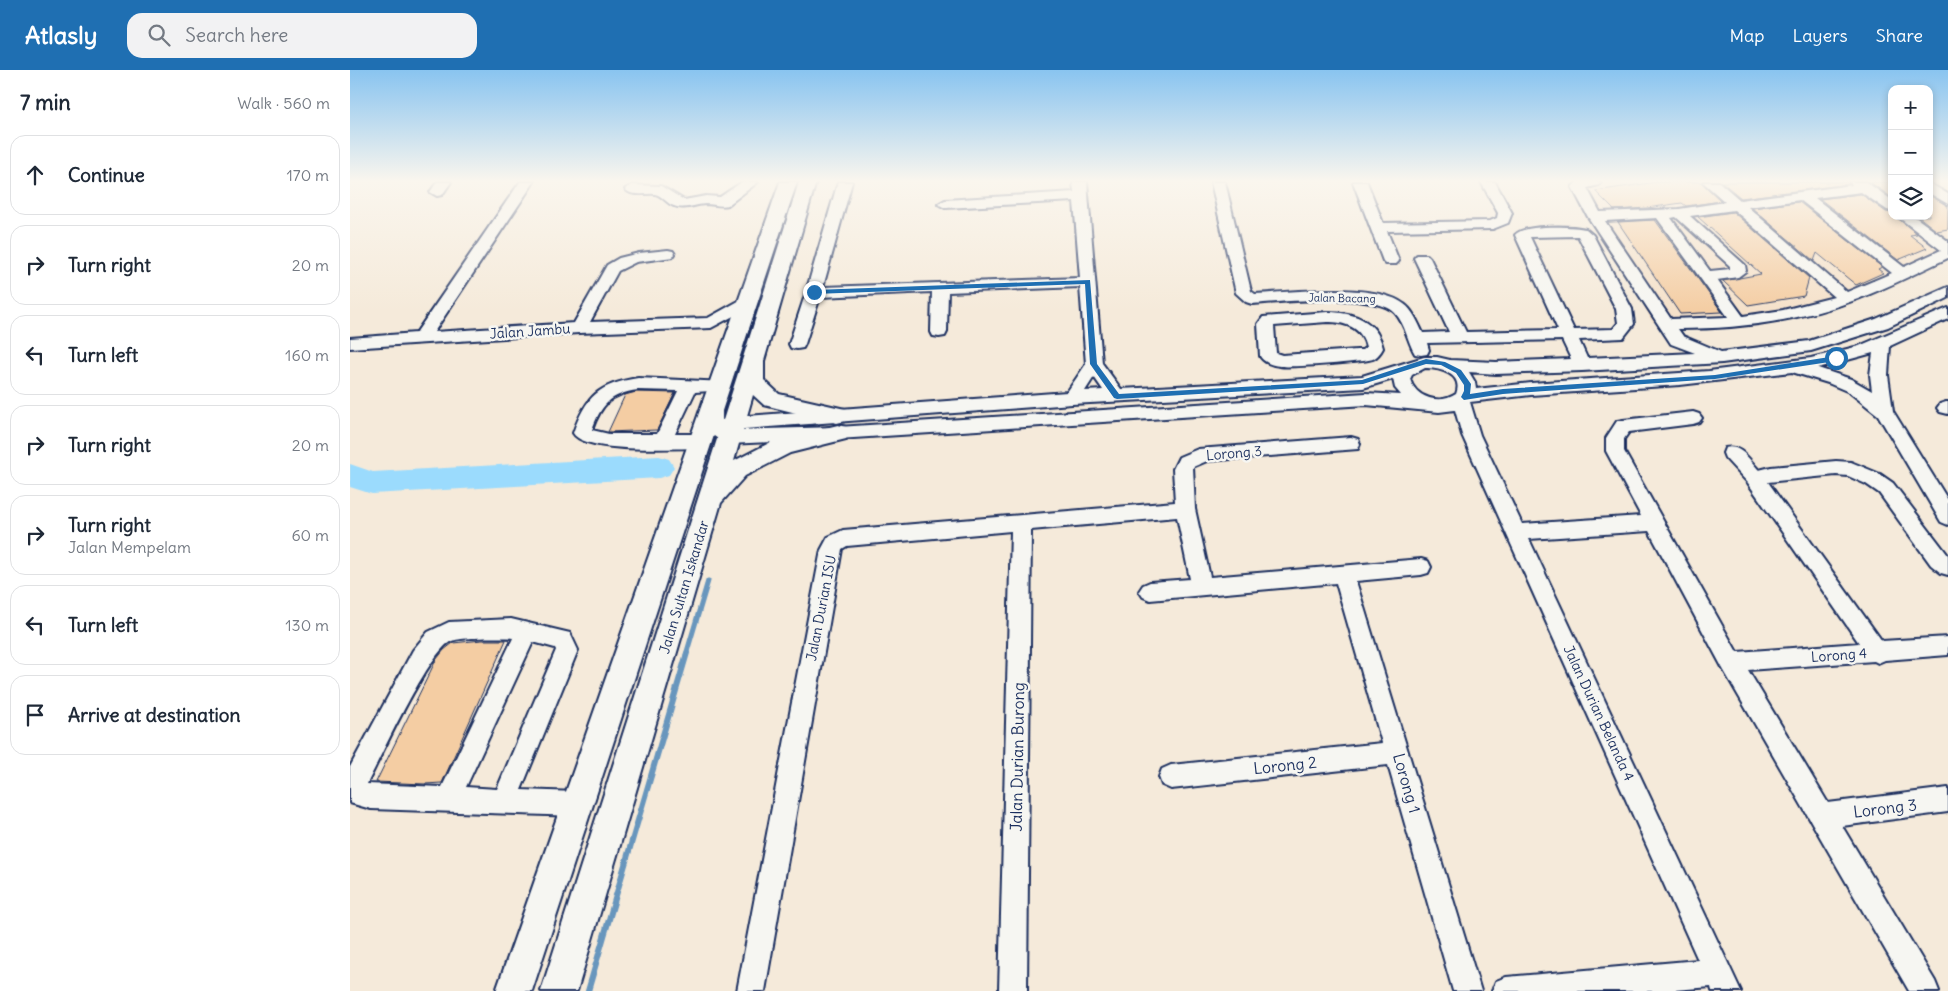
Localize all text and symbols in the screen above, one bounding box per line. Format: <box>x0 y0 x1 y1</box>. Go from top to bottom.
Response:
search box <box>127 13 477 58</box>
text: Atlasly <box>25 20 97 50</box>
icon: search <box>145 21 173 49</box>
text: Search here <box>185 23 288 47</box>
text: Map <box>1729 24 1764 47</box>
text: Layers <box>1792 24 1848 47</box>
text: Share <box>1876 24 1923 47</box>
map controls <box>1888 85 1933 220</box>
button: + <box>1888 85 1933 130</box>
text: 7 min <box>20 89 71 116</box>
text: Walk · 560 m <box>237 93 330 113</box>
button: − <box>1888 130 1933 175</box>
icon: ahead <box>21 161 49 189</box>
text: Continue <box>68 163 145 187</box>
text: 170 m <box>286 165 329 185</box>
button: layers <box>1888 175 1933 220</box>
icon: right <box>21 251 49 279</box>
text: Turn right <box>68 253 151 277</box>
text: 20 m <box>292 255 329 275</box>
route end <box>803 281 826 304</box>
street label: Jalan Bacang <box>1308 290 1376 306</box>
street label: Jalan Jambu <box>489 319 571 343</box>
icon: left <box>21 341 49 369</box>
text: Turn left <box>68 343 138 367</box>
text: 160 m <box>285 345 329 365</box>
route start <box>1825 347 1848 370</box>
icon: right <box>21 431 49 459</box>
text: Turn right <box>68 433 151 457</box>
text: 20 m <box>292 435 329 455</box>
street label: Lorong 3 <box>1205 442 1263 464</box>
text: Turn right <box>68 513 151 537</box>
street label: Jalan Sultan Iskandar <box>655 518 713 656</box>
icon: right <box>21 521 49 549</box>
text: 60 m <box>291 525 329 545</box>
text: Jalan Mempelam <box>68 537 191 557</box>
street label: Jalan Durian ISU <box>802 554 840 662</box>
icon: left <box>21 611 49 639</box>
text: Turn left <box>68 613 138 637</box>
text: 130 m <box>285 615 329 635</box>
street label: Jalan Durian Belanda 4 <box>1560 642 1638 784</box>
street label: Lorong 4 <box>1810 644 1868 666</box>
street label: Jalan Durian Burong <box>1006 682 1028 832</box>
icon: arrive <box>21 701 49 729</box>
text: Arrive at destination <box>68 703 241 727</box>
street label: Lorong 1 <box>1389 751 1425 815</box>
street label: Lorong 2 <box>1252 752 1318 778</box>
street label: Lorong 3 <box>1852 794 1918 822</box>

